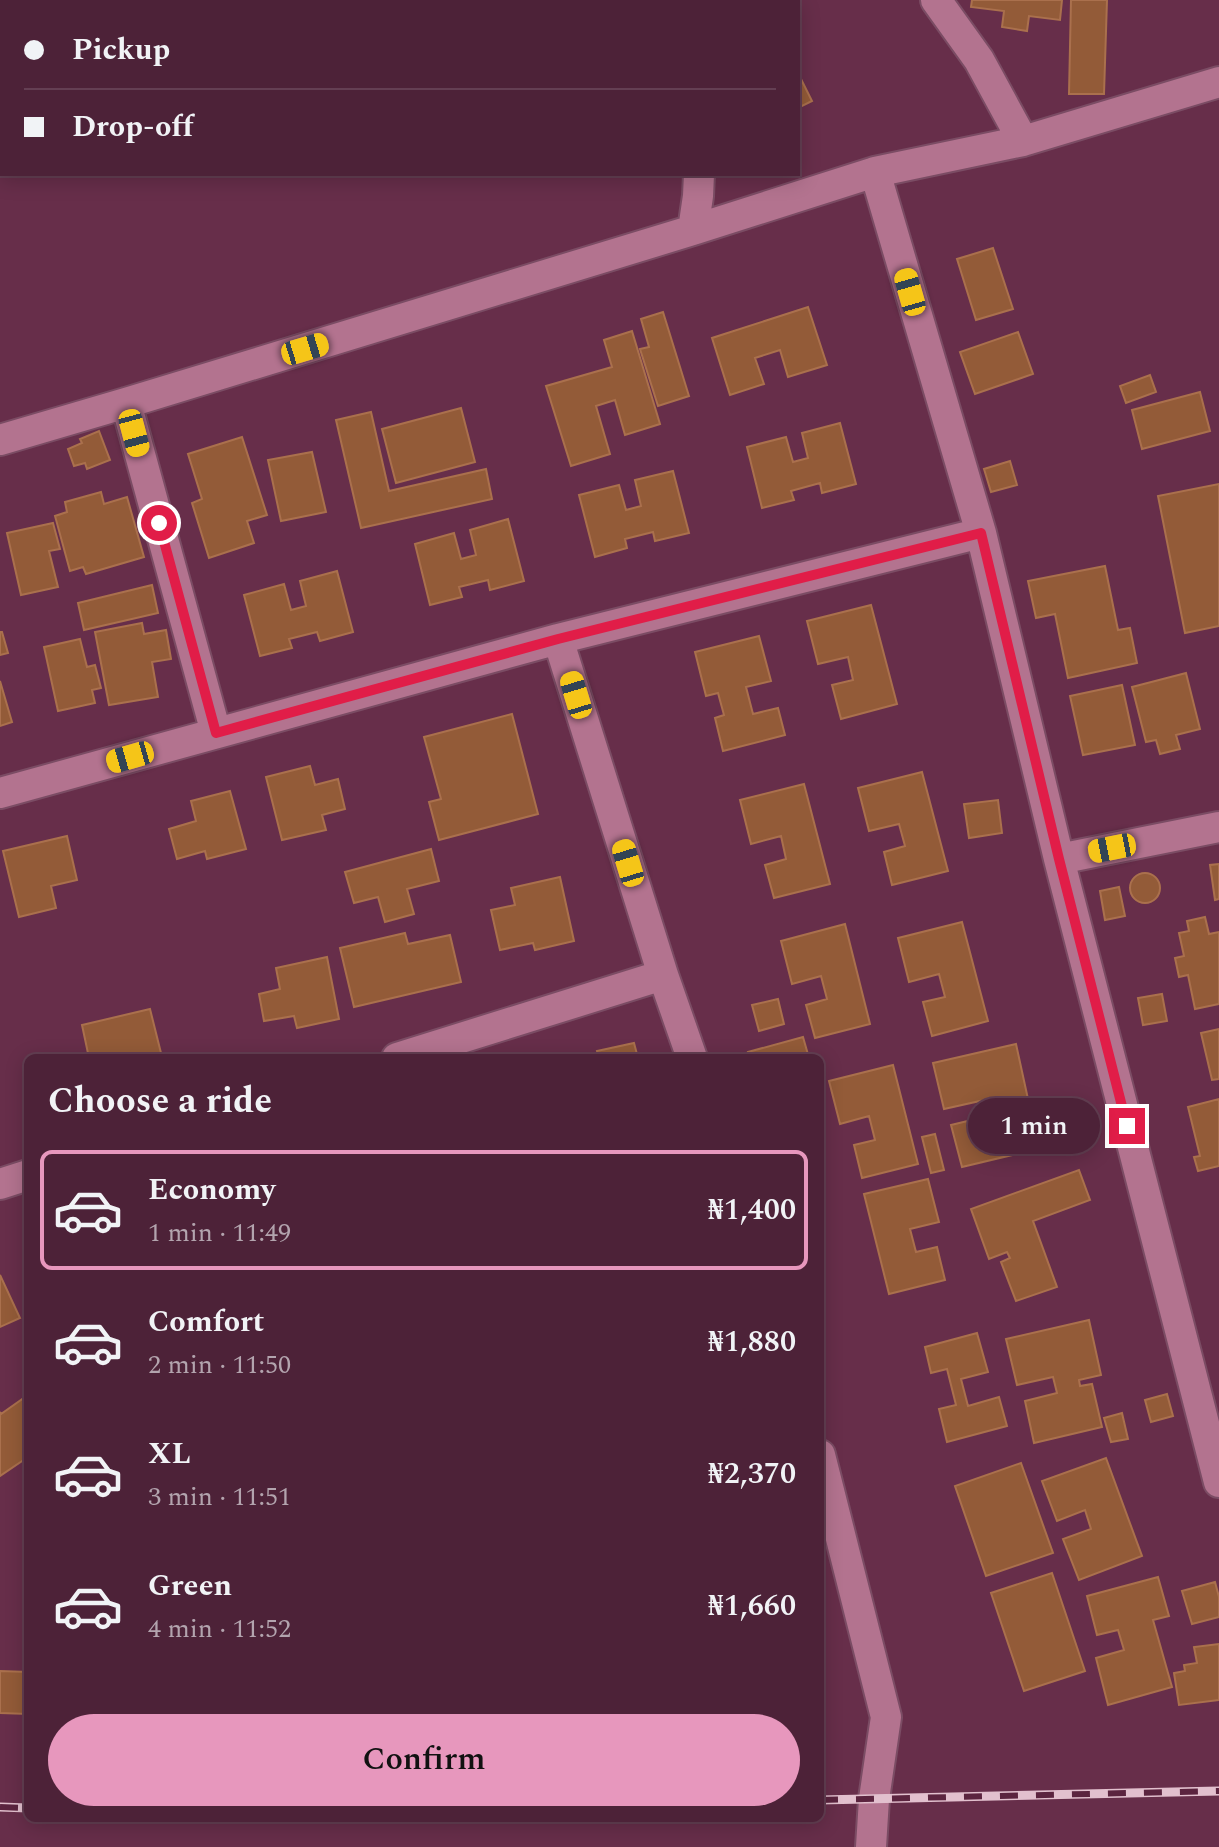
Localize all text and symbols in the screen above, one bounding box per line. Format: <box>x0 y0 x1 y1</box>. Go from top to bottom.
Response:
text: Pickup <box>72 27 170 73</box>
text: Drop-off <box>72 104 193 150</box>
car <box>892 266 928 318</box>
car <box>279 331 331 367</box>
car <box>116 407 152 459</box>
route start <box>141 505 177 541</box>
car <box>558 669 594 721</box>
car <box>104 739 156 775</box>
car <box>1086 832 1138 864</box>
car <box>610 837 646 889</box>
text: Choose a ride <box>48 1074 272 1129</box>
callout: 1 min <box>967 1098 1099 1154</box>
text: 1 min <box>1000 1106 1068 1146</box>
route end <box>1109 1108 1145 1144</box>
text: Economy <box>148 1167 275 1213</box>
icon: car <box>52 1174 124 1246</box>
text: ₦1,400 <box>708 1187 796 1233</box>
text: 1 min · 11:49 <box>148 1213 291 1253</box>
text: Comfort <box>148 1299 264 1345</box>
icon: car <box>52 1306 124 1378</box>
text: ₦1,880 <box>708 1319 796 1365</box>
text: 2 min · 11:50 <box>148 1345 291 1385</box>
text: XL <box>148 1431 191 1477</box>
icon: car <box>52 1438 124 1510</box>
text: ₦2,370 <box>708 1451 796 1497</box>
text: 3 min · 11:51 <box>148 1477 291 1517</box>
text: Green <box>148 1563 232 1609</box>
icon: car <box>52 1570 124 1642</box>
text: ₦1,660 <box>708 1583 796 1629</box>
text: 4 min · 11:52 <box>148 1609 291 1649</box>
button: Confirm <box>48 1714 800 1806</box>

